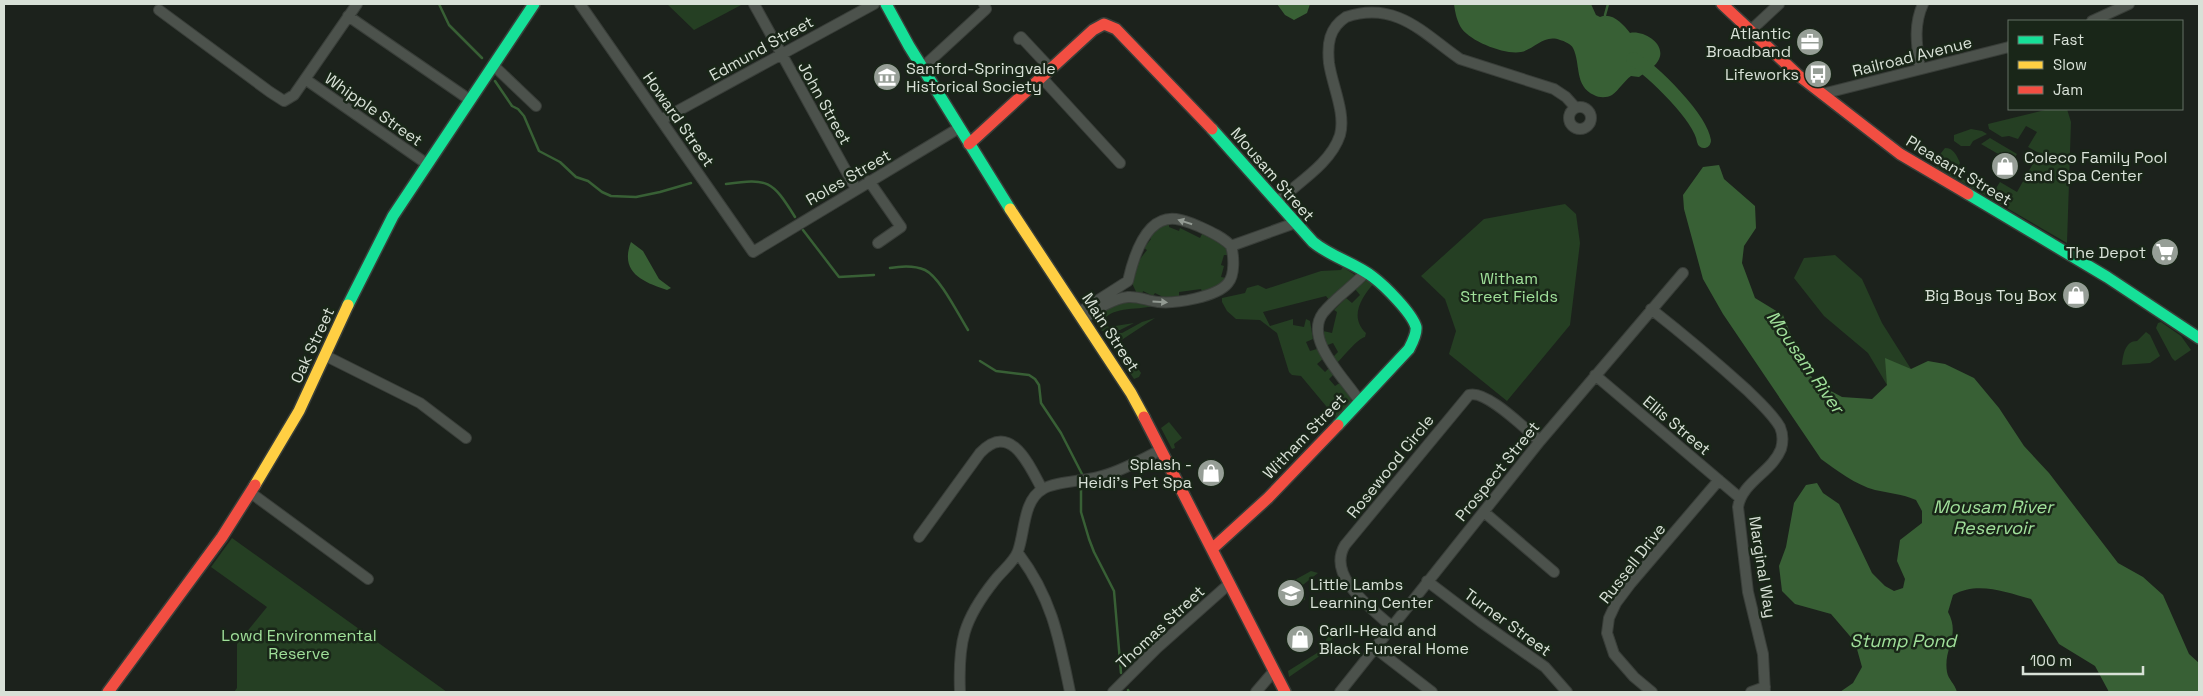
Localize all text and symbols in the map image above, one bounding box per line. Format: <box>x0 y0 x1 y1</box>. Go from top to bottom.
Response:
street label: Edmund Street <box>705 11 817 86</box>
legend <box>2008 20 2183 110</box>
place label: Atlantic Broadband <box>1706 23 1791 62</box>
office icon: Atlantic Broadband <box>1795 27 1825 57</box>
text: Fast <box>2053 30 2084 49</box>
street label: Railroad Avenue <box>1850 31 1974 81</box>
text: Slow <box>2053 55 2087 74</box>
street label: John Street <box>793 58 856 148</box>
place label: Sanford-Springvale Historical Society <box>906 58 1056 97</box>
bus stop icon: Lifeworks <box>1803 59 1833 89</box>
museum icon: Sanford-Springvale Historical Society <box>872 62 902 92</box>
place label: Lifeworks <box>1725 64 1799 85</box>
street label: Whipple Street <box>321 68 427 151</box>
street label: Howard Street <box>638 68 719 171</box>
text: Jam <box>2053 80 2083 99</box>
street label: Mousam Street <box>1226 123 1319 226</box>
street label: Pleasant Street <box>1902 131 2015 210</box>
street label: Roles Street <box>802 145 895 210</box>
place label: Coleco Family Pool and Spa Center <box>2024 147 2167 186</box>
shop icon: Coleco Family Pool and Spa Center <box>1990 151 2020 181</box>
one-way arrow <box>1178 218 1193 225</box>
supermarket icon: The Depot <box>2150 237 2180 267</box>
place label: The Depot <box>2066 242 2146 263</box>
park label: Witham Street Fields <box>1460 268 1558 307</box>
shop icon: Big Boys Toy Box <box>2061 280 2091 310</box>
place label: Big Boys Toy Box <box>1925 285 2057 306</box>
street label: Main Street <box>1077 289 1144 376</box>
one-way arrow <box>1153 298 1169 306</box>
street label: Oak Street <box>286 304 339 387</box>
water label: Mousam River <box>1762 306 1851 419</box>
street label: Witham Street <box>1258 389 1350 484</box>
street label: Ellis Street <box>1638 391 1715 460</box>
street label: Rosewood Circle <box>1342 410 1439 522</box>
street label: Prospect Street <box>1451 417 1544 526</box>
place label: Splash - Heidi's Pet Spa <box>1078 454 1192 493</box>
shop icon: Splash - Heidi's Pet Spa <box>1196 458 1226 488</box>
water label: Mousam River Reservoir <box>1933 495 2055 539</box>
street label: Marginal Way <box>1744 515 1781 619</box>
street label: Russell Drive <box>1594 519 1670 608</box>
place label: Little Lambs Learning Center <box>1310 574 1433 613</box>
school or university icon: Little Lambs Learning Center <box>1276 578 1306 608</box>
street label: Thomas Street <box>1112 581 1209 674</box>
street label: Turner Street <box>1460 584 1555 661</box>
place label: Carll-Heald and Black Funeral Home <box>1319 620 1469 659</box>
shop icon: Carll-Heald and Black Funeral Home <box>1285 624 1315 654</box>
park label: Lowd Environmental Reserve <box>221 625 377 664</box>
water label: Stump Pond <box>1850 629 1959 652</box>
scale bar <box>2023 644 2143 676</box>
text: 100 m <box>2030 651 2072 670</box>

